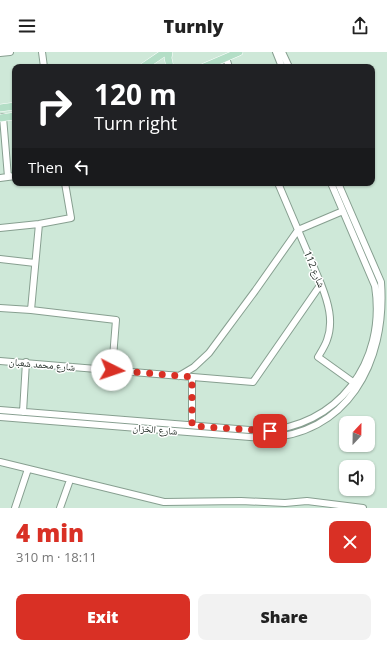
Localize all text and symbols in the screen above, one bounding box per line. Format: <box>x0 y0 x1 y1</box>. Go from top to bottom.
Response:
text: Turnly <box>164 14 224 38</box>
icon: menu <box>16 15 38 37</box>
icon: share <box>349 15 371 37</box>
text: 120 m <box>94 75 177 113</box>
icon: right <box>28 80 80 132</box>
text: Turn right <box>94 111 177 135</box>
icon: left <box>71 156 93 178</box>
text: Then <box>28 157 63 177</box>
street label: شارع 112 <box>301 248 329 290</box>
position arrow <box>91 349 133 391</box>
street label: شارع محمد شعبان <box>8 354 76 374</box>
pin <box>253 414 287 448</box>
north arrow <box>339 416 375 452</box>
map controls <box>339 416 375 496</box>
street label: شارع الخزان <box>132 420 178 438</box>
icon: arrive <box>259 420 281 442</box>
button: sound <box>339 460 375 496</box>
text: 4 min <box>16 516 84 549</box>
button: close <box>329 521 371 563</box>
text: 310 m · 18:11 <box>16 548 97 566</box>
button: Exit <box>16 594 190 640</box>
button: Share <box>198 594 371 640</box>

